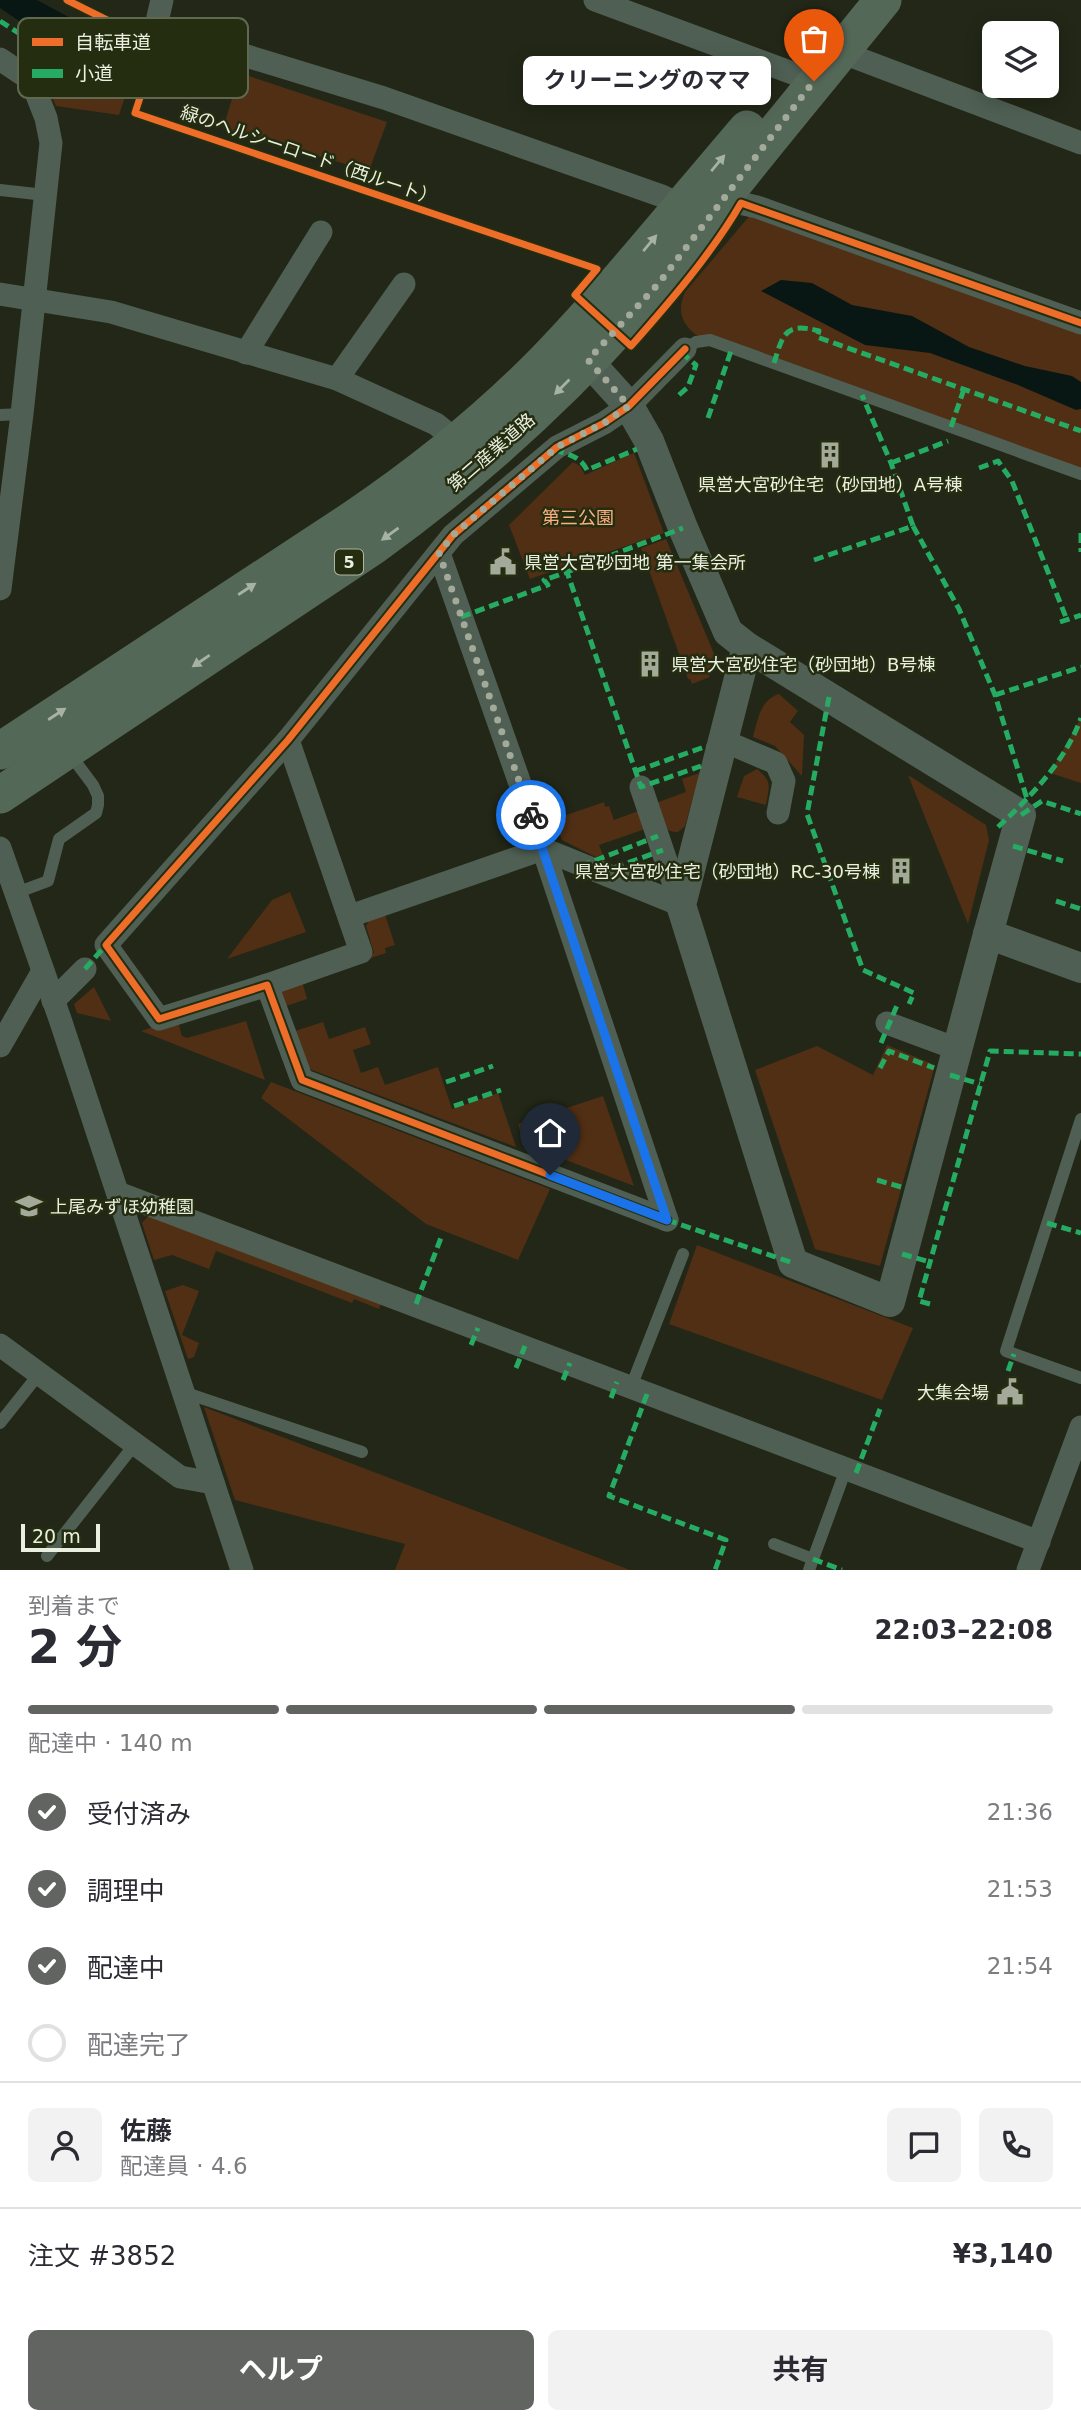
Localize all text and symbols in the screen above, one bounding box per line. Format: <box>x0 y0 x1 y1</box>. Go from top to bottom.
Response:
pin <box>784 9 844 81</box>
legend <box>18 18 248 98</box>
icon: bag <box>795 20 833 58</box>
map controls <box>982 21 1059 98</box>
button: layers <box>982 21 1059 98</box>
text: 自転車道 <box>75 31 151 53</box>
callout: クリーニングのママ <box>524 56 772 106</box>
text: 小道 <box>75 62 113 84</box>
text: クリーニングのママ <box>544 67 751 93</box>
street label: 緑のヘルシーロード（西ルート） <box>178 101 440 209</box>
one-way arrow <box>710 154 725 171</box>
one-way arrow <box>643 234 658 252</box>
one-way arrow <box>554 378 571 395</box>
street label: 第二産業道路 <box>443 409 539 495</box>
building icon: 県営大宮砂住宅（砂団地）A号棟 <box>815 440 845 470</box>
place label: 県営大宮砂住宅（砂団地）A号棟 <box>698 474 962 495</box>
park label: 第三公園 <box>542 507 614 528</box>
one-way arrow <box>381 527 399 541</box>
public building icon: 県営大宮砂団地 第一集会所 <box>488 547 518 577</box>
road number: 5 <box>335 550 363 575</box>
place label: 県営大宮砂団地 第一集会所 <box>524 552 746 573</box>
one-way arrow <box>237 582 257 595</box>
building icon: 県営大宮砂住宅（砂団地）B号棟 <box>635 649 665 679</box>
one-way arrow <box>192 654 210 668</box>
place label: 県営大宮砂住宅（砂団地）B号棟 <box>671 654 935 675</box>
one-way arrow <box>47 707 67 720</box>
courier <box>496 780 566 850</box>
icon: bike <box>512 796 550 834</box>
building icon: 県営大宮砂住宅（砂団地）RC-30号棟 <box>886 856 916 886</box>
place label: 県営大宮砂住宅（砂団地）RC-30号棟 <box>574 861 880 882</box>
pin <box>520 1103 580 1175</box>
icon: home <box>531 1114 569 1152</box>
school or university icon: 上尾みずほ幼稚園 <box>14 1191 44 1221</box>
place label: 上尾みずほ幼稚園 <box>50 1196 194 1217</box>
public building icon: 大集会場 <box>995 1377 1025 1407</box>
place label: 大集会場 <box>917 1382 989 1403</box>
scale bar <box>21 1521 100 1553</box>
text: 20 m <box>32 1525 81 1547</box>
text: 到着まで <box>28 1593 120 1619</box>
text: 22:03–22:08 <box>874 1615 1053 1645</box>
text: 2 分 <box>28 1620 122 1674</box>
text: 配達中 · 140 m <box>28 1730 193 1756</box>
icon: check <box>28 1793 66 1831</box>
text: 受付済み <box>87 1799 191 1829</box>
text: 21:36 <box>987 1799 1053 1825</box>
icon: check <box>28 1870 66 1908</box>
text: 調理中 <box>87 1876 165 1906</box>
text: 21:53 <box>987 1876 1053 1902</box>
icon: check <box>28 1947 66 1985</box>
text: 配達中 <box>87 1953 165 1983</box>
text: 21:54 <box>987 1953 1053 1979</box>
text: 配達完了 <box>87 2030 191 2060</box>
button: person <box>28 2108 102 2182</box>
button: chat <box>887 2108 961 2182</box>
button: phone <box>979 2108 1053 2182</box>
text: 佐藤 <box>120 2116 172 2146</box>
text: 配達員 · 4.6 <box>120 2153 248 2179</box>
text: ¥3,140 <box>953 2239 1053 2269</box>
text: 注文 #3852 <box>28 2241 176 2271</box>
button: ヘルプ <box>28 2330 534 2410</box>
button: 共有 <box>548 2330 1053 2410</box>

